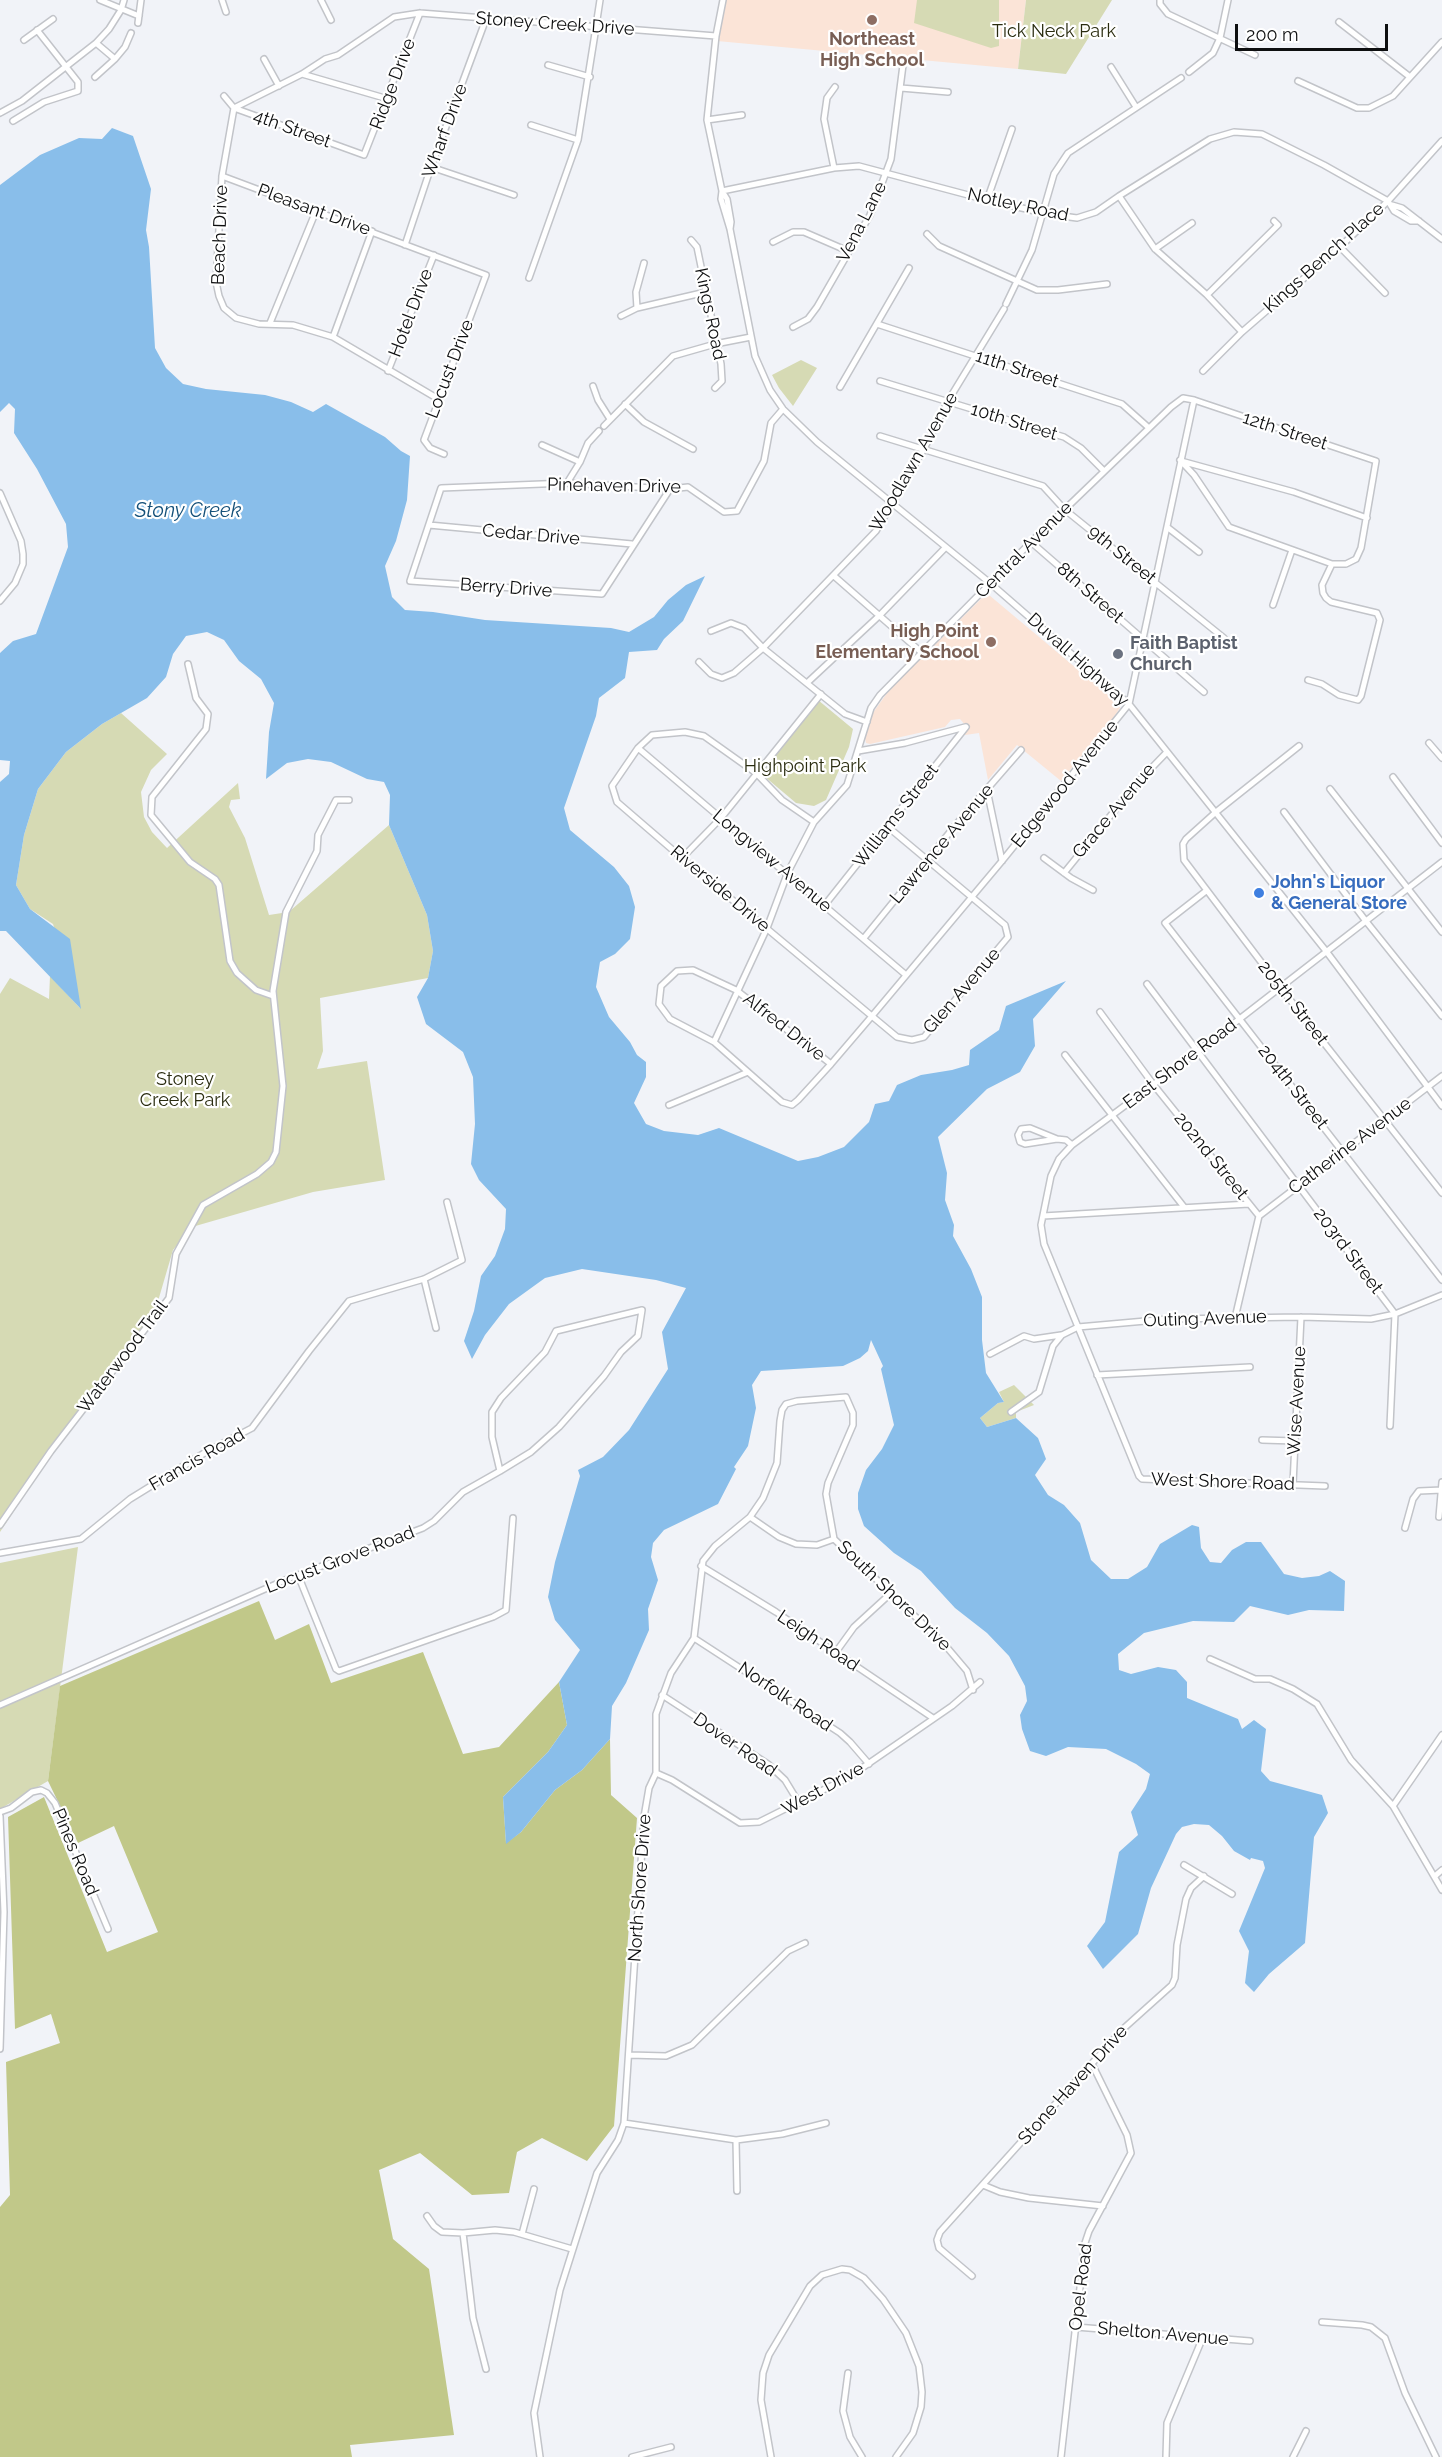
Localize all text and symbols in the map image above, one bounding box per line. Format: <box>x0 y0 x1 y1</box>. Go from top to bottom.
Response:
street label: Stoney Creek Drive <box>475 8 635 40</box>
scale bar <box>1238 12 1391 50</box>
marker: Northeast High School <box>865 13 879 27</box>
park label: Tick Neck Park <box>992 21 1116 43</box>
text: 200 m <box>1246 24 1299 45</box>
place label: Northeast High School <box>820 29 924 72</box>
street label: Ridge Drive <box>366 35 420 133</box>
street label: Wharf Drive <box>418 81 472 181</box>
street label: 4th Street <box>250 105 334 153</box>
street label: Vena Lane <box>832 178 892 266</box>
street label: Pleasant Drive <box>254 180 374 240</box>
street label: Notley Road <box>965 184 1071 226</box>
street label: Beach Drive <box>207 185 233 285</box>
street label: Kings Bench Place <box>1259 198 1389 318</box>
street label: Hotel Drive <box>384 266 438 360</box>
street label: Kings Road <box>690 266 730 362</box>
street label: Locust Drive <box>421 317 479 421</box>
street label: 11th Street <box>973 345 1061 393</box>
street label: Woodlawn Avenue <box>865 388 963 536</box>
street label: 10th Street <box>968 399 1060 445</box>
street label: 12th Street <box>1240 407 1330 455</box>
street label: Pinehaven Drive <box>547 474 681 498</box>
street label: Central Avenue <box>971 497 1077 603</box>
water label: Stony Creek <box>135 499 241 523</box>
street label: Cedar Drive <box>481 520 581 550</box>
street label: 9th Street <box>1084 521 1160 589</box>
street label: 8th Street <box>1052 558 1128 628</box>
street label: Berry Drive <box>459 574 553 602</box>
street label: Duvall Highway <box>1023 609 1133 711</box>
place label: High Point Elementary School <box>815 621 979 664</box>
place label: Faith Baptist Church <box>1130 633 1238 676</box>
marker: High Point Elementary School <box>984 635 998 649</box>
marker: Faith Baptist Church <box>1111 647 1125 661</box>
street label: Edgewood Avenue <box>1007 716 1123 852</box>
park label: Highpoint Park <box>744 756 866 778</box>
street label: Grace Avenue <box>1068 759 1160 863</box>
street label: Williams Street <box>849 760 943 872</box>
street label: Lawrence Avenue <box>886 780 998 908</box>
street label: Longview Avenue <box>708 805 836 917</box>
street label: Riverside Drive <box>666 841 774 937</box>
place label: John's Liquor & General Store <box>1271 872 1407 914</box>
marker: John's Liquor & General Store <box>1252 886 1266 900</box>
street label: Glen Avenue <box>919 944 1005 1038</box>
street label: 205th Street <box>1253 956 1333 1050</box>
street label: Alfred Drive <box>739 988 829 1066</box>
street label: East Shore Road <box>1119 1014 1241 1114</box>
street label: 204th Street <box>1253 1040 1333 1134</box>
park label: Stoney Creek Park <box>140 1069 230 1112</box>
street label: Catherine Avenue <box>1284 1093 1416 1199</box>
street label: 202nd Street <box>1169 1108 1253 1204</box>
street label: 203rd Street <box>1309 1204 1387 1298</box>
street label: Waterwood Trail <box>73 1296 173 1418</box>
street label: Outing Avenue <box>1143 1306 1267 1332</box>
street label: Wise Avenue <box>1283 1346 1311 1456</box>
street label: Francis Road <box>145 1424 249 1496</box>
street label: West Shore Road <box>1151 1469 1295 1495</box>
street label: Locust Grove Road <box>262 1522 418 1598</box>
street label: South Shore Drive <box>833 1536 955 1656</box>
street label: Leigh Road <box>773 1606 863 1676</box>
street label: Norfolk Road <box>734 1657 836 1737</box>
street label: Dover Road <box>689 1708 781 1782</box>
street label: West Drive <box>778 1758 868 1820</box>
street label: Pines Road <box>47 1805 103 1899</box>
street label: North Shore Drive <box>624 1813 656 1963</box>
street label: Stone Haven Drive <box>1014 2021 1132 2149</box>
street label: Opel Road <box>1065 2242 1097 2332</box>
street label: Shelton Avenue <box>1096 2318 1230 2350</box>

